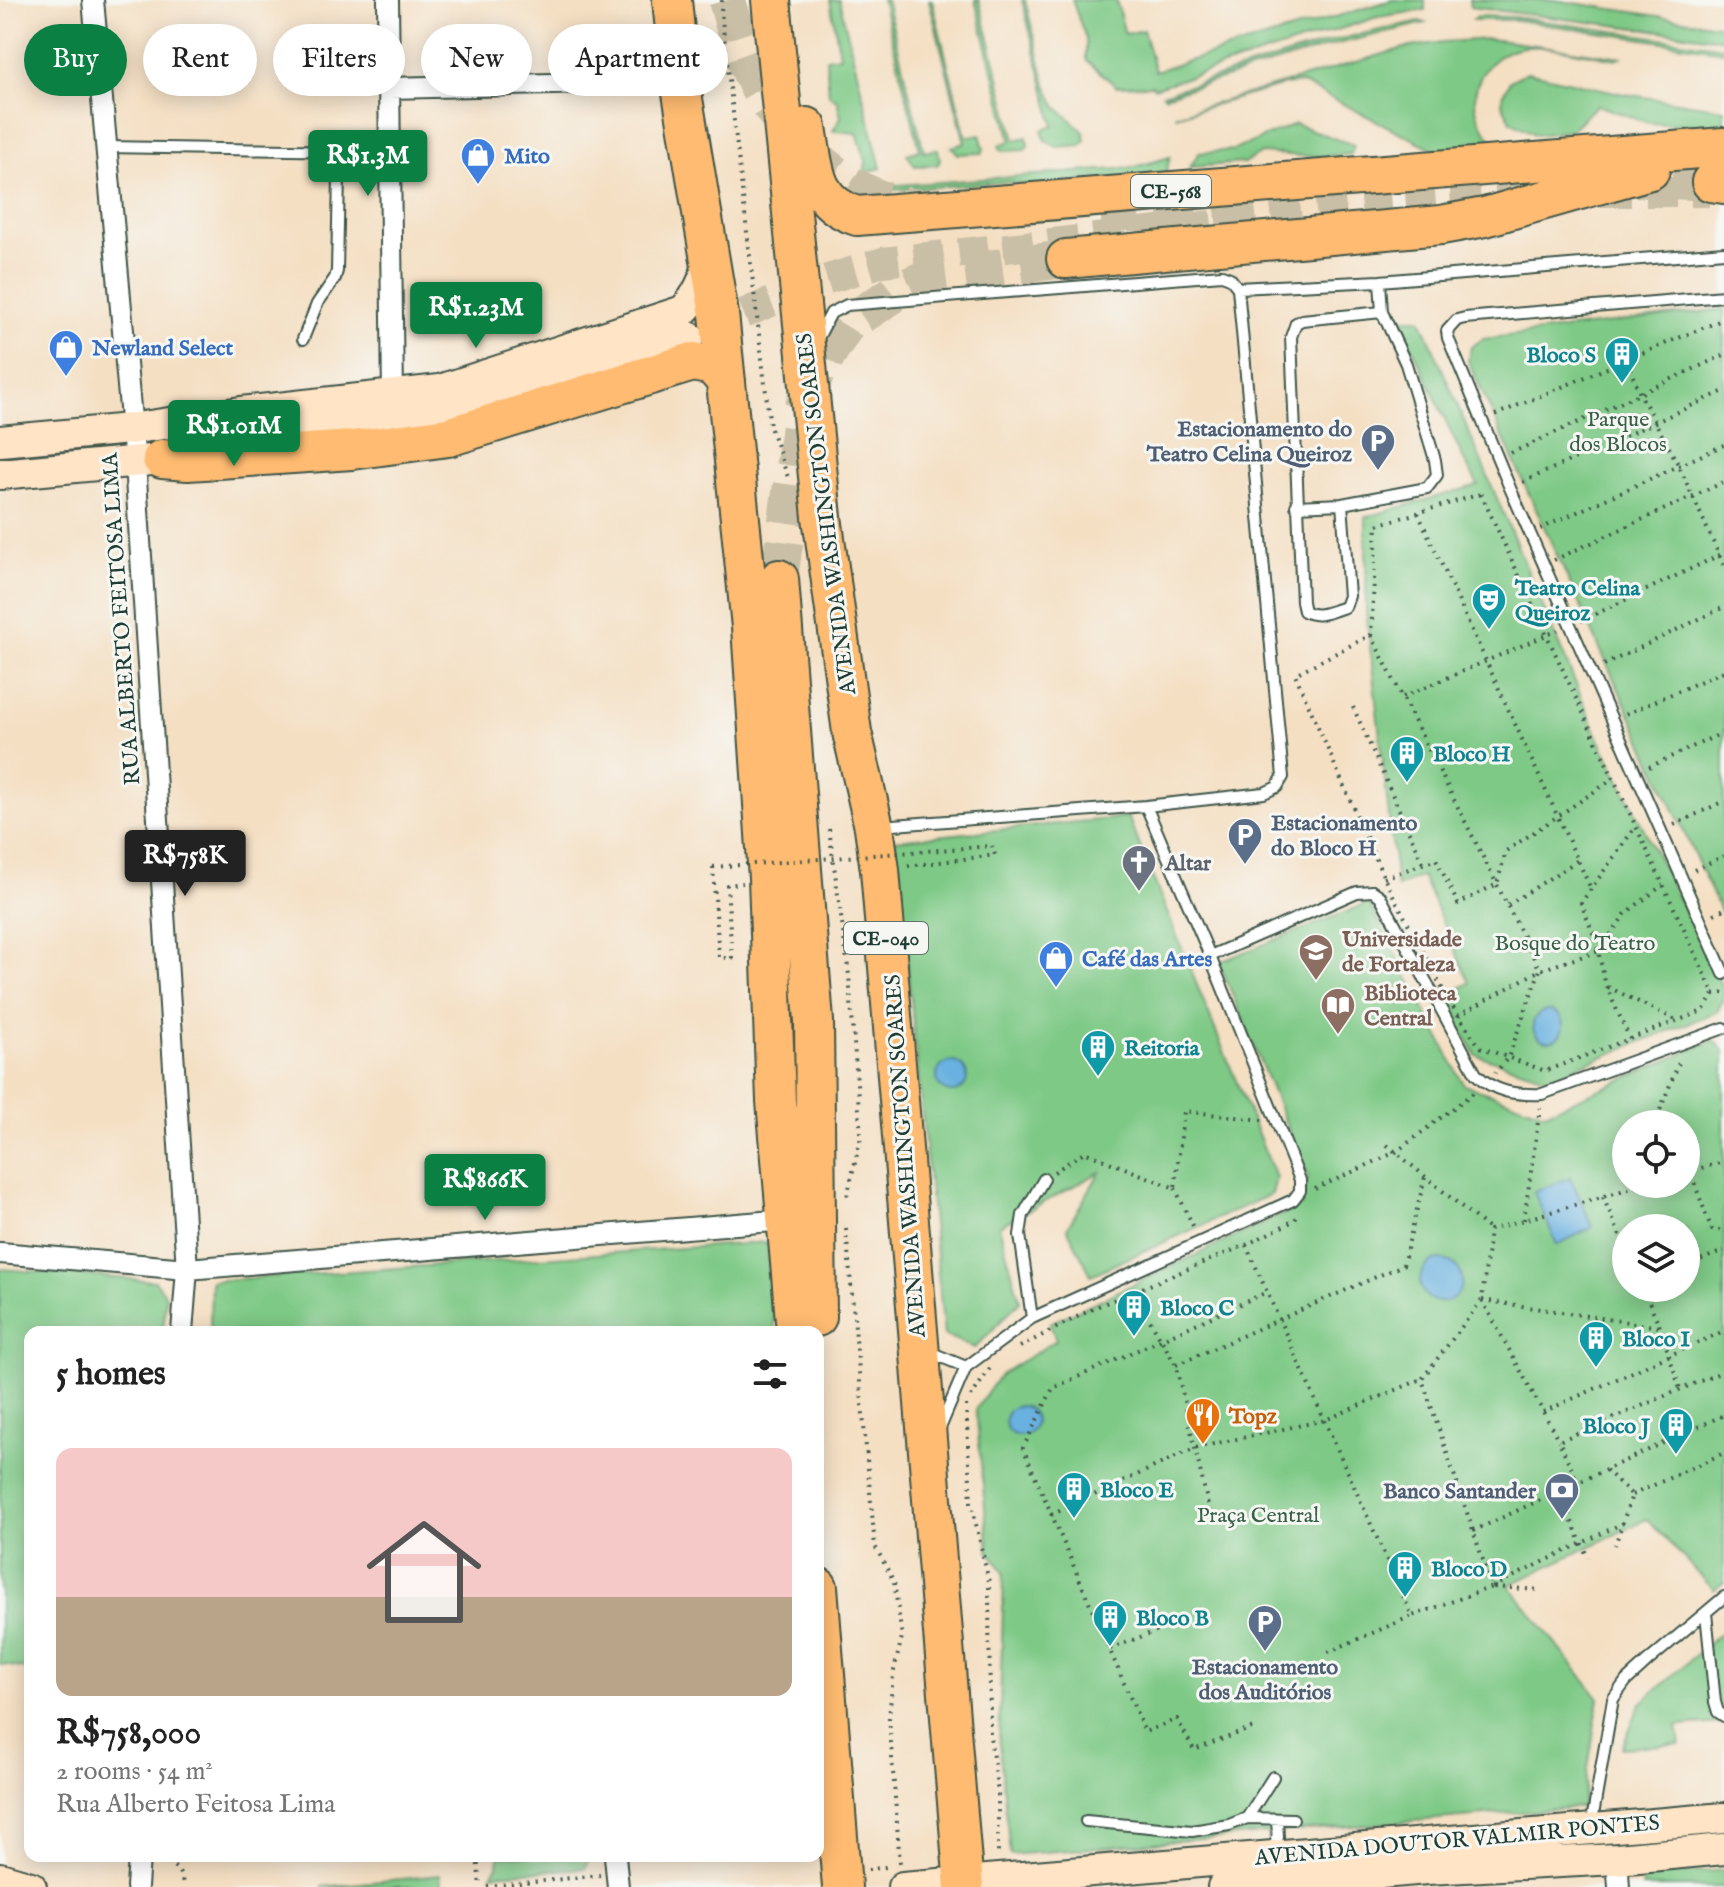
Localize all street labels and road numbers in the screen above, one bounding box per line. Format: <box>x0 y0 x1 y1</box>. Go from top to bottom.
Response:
road number: CE-568 <box>1131 175 1211 207</box>
street label: AVENIDA WASHINGTON SOARES <box>791 331 863 697</box>
street label: RUA ALBERTO FEITOSA LIMA <box>96 450 148 786</box>
road number: CE-040 <box>844 922 928 954</box>
street label: AVENIDA WASHINGTON SOARES <box>879 973 933 1339</box>
street label: AVENIDA DOUTOR VALMIR PONTES <box>1252 1809 1661 1873</box>

